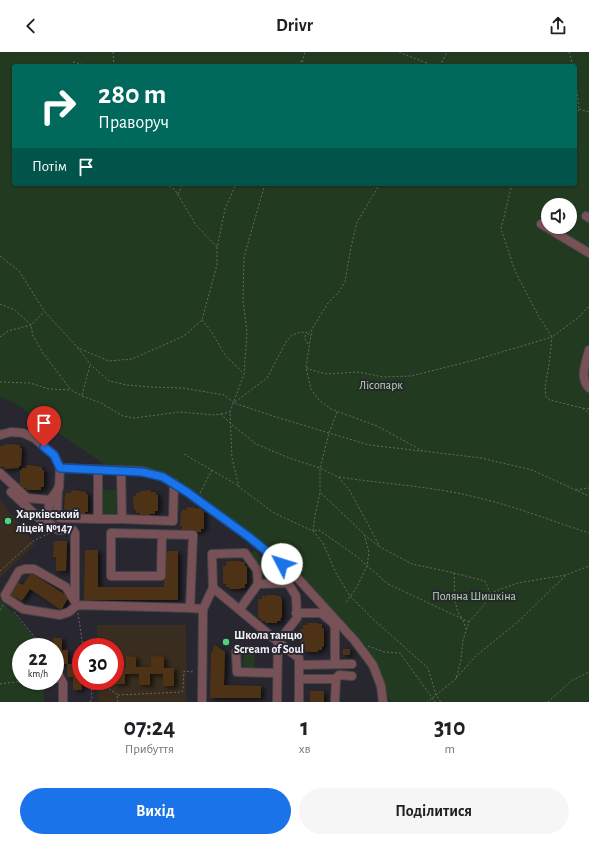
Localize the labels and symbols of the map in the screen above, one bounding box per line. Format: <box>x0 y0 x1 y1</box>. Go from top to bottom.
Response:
park label: Лісопарк <box>359 379 403 391</box>
pin <box>27 406 61 447</box>
place label: Харківський ліцей №147 <box>16 508 79 534</box>
marker: Харківський ліцей №147 <box>3 516 13 526</box>
position arrow <box>261 543 303 585</box>
park label: Поляна Шишкіна <box>432 590 517 602</box>
place label: Школа танцю Scream of Soul <box>234 629 304 655</box>
marker: Школа танцю Scream of Soul <box>221 637 231 647</box>
speed limit sign: 30 <box>72 638 124 690</box>

